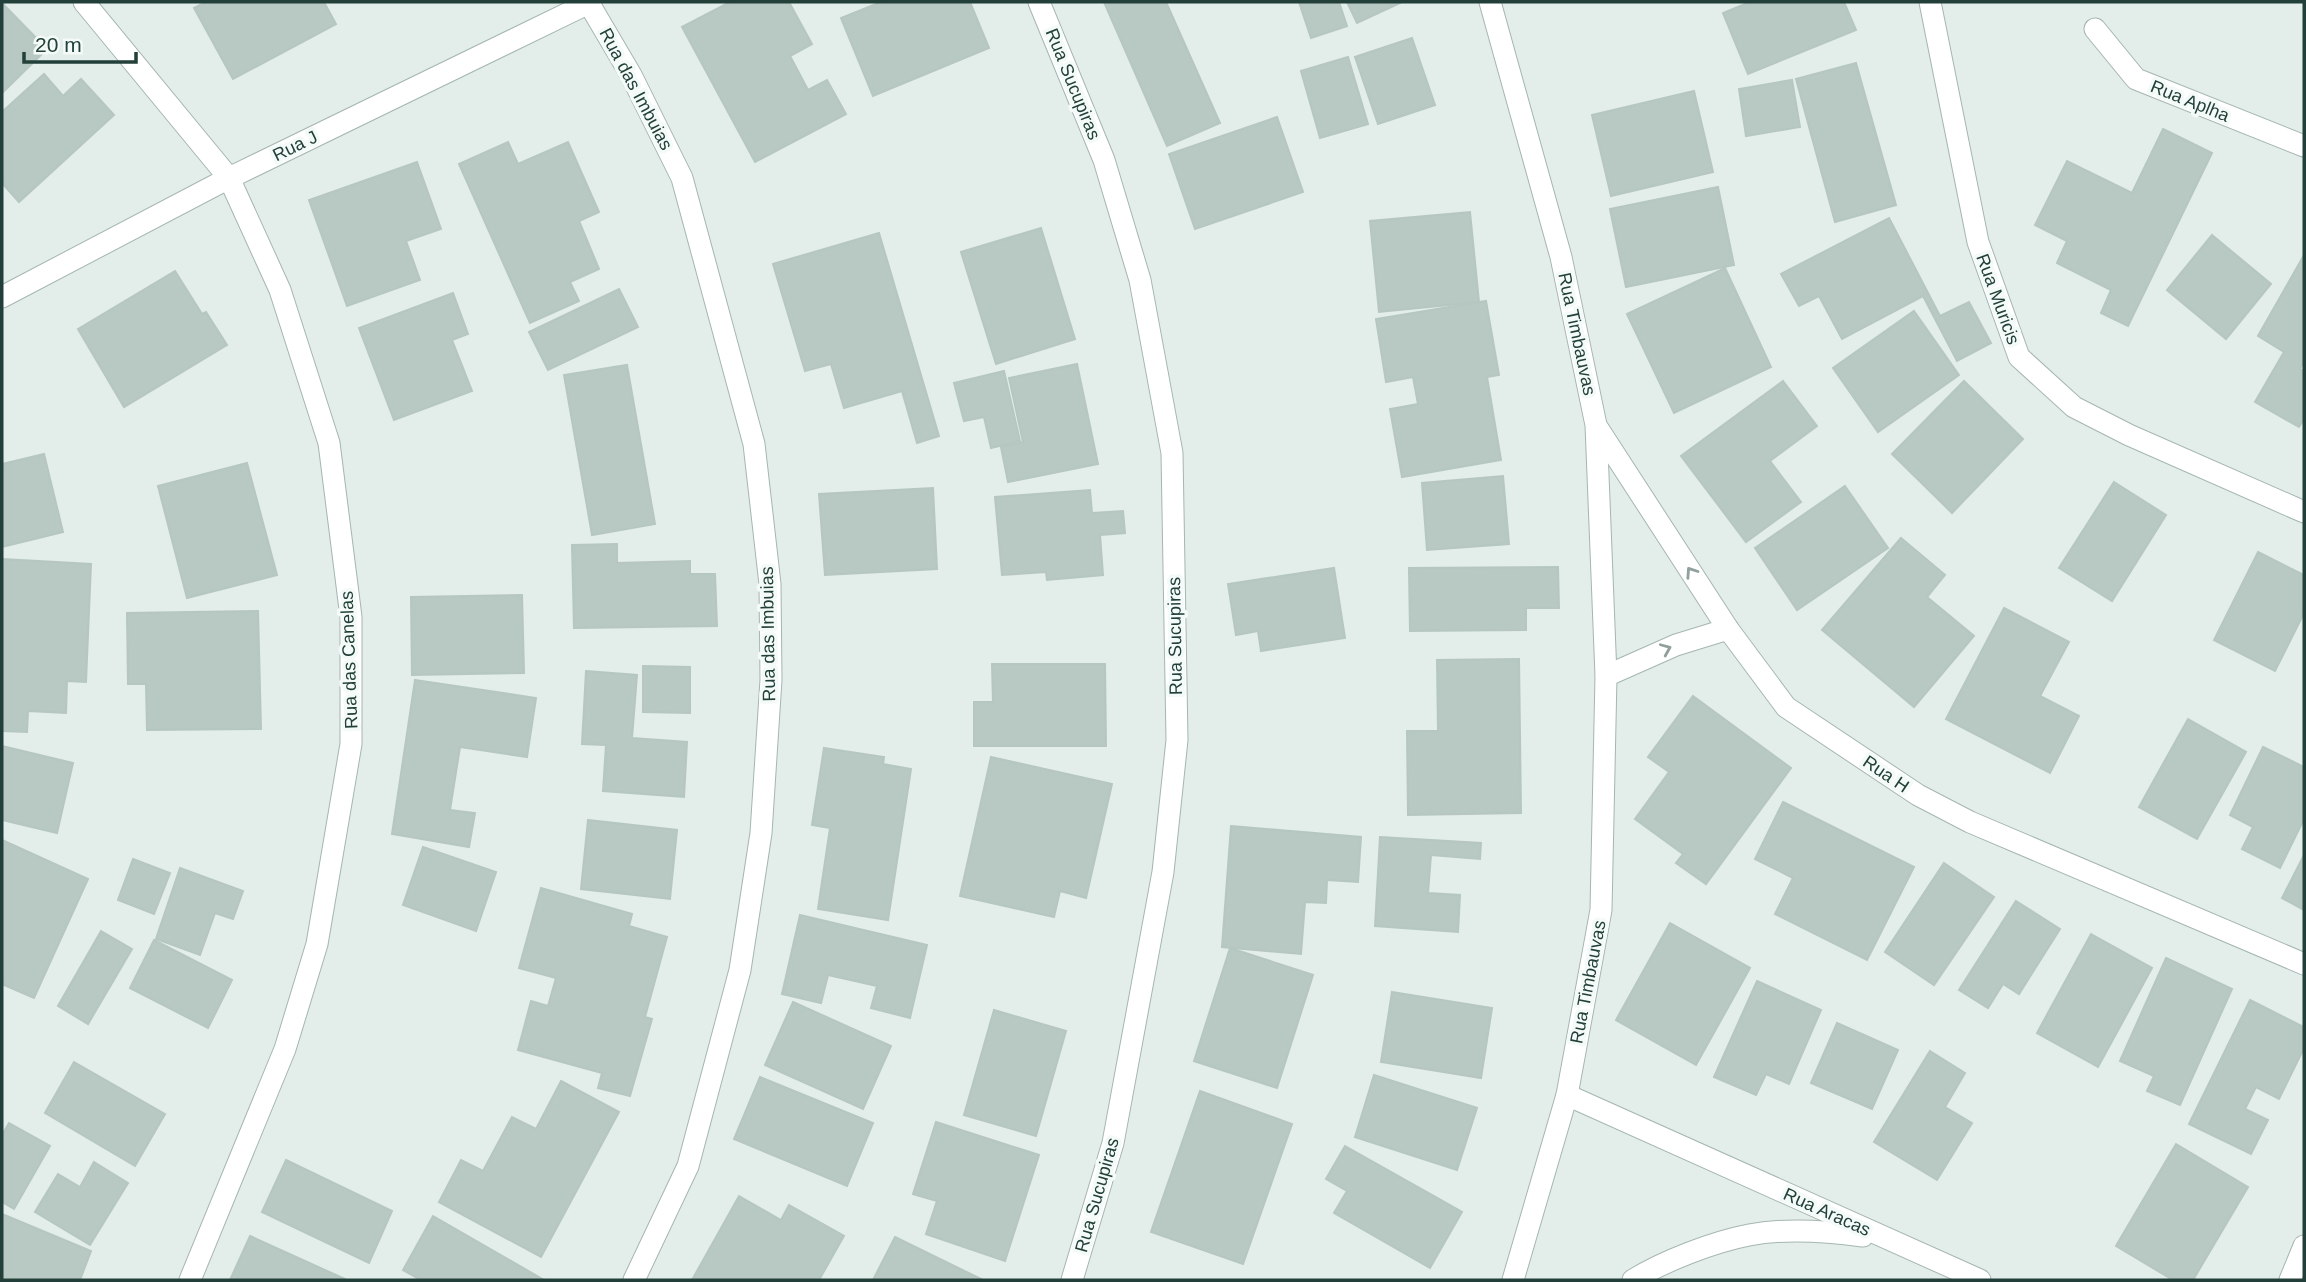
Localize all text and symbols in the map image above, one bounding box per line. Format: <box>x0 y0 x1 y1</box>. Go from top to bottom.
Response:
scale bar <box>24 21 136 65</box>
street label: Rua das Imbuias <box>595 25 677 153</box>
street label: Rua Sucupiras <box>1042 26 1104 142</box>
text: 20 m <box>35 33 82 56</box>
street label: Rua Aplha <box>2148 76 2233 126</box>
street label: Rua J <box>269 127 321 165</box>
street label: Rua Muricis <box>1972 251 2024 347</box>
street label: Rua Timbauvas <box>1554 271 1600 397</box>
street label: Rua das Imbuias <box>757 566 779 702</box>
one-way arrow <box>1686 567 1699 580</box>
street label: Rua Sucupiras <box>1164 577 1186 695</box>
street label: Rua das Canelas <box>337 591 361 729</box>
one-way arrow <box>1659 643 1671 657</box>
street label: Rua H <box>1859 751 1913 797</box>
street label: Rua Timbauvas <box>1566 919 1610 1045</box>
street label: Rua Sucupiras <box>1071 1135 1123 1255</box>
street label: Rua Aracas <box>1780 1184 1874 1240</box>

